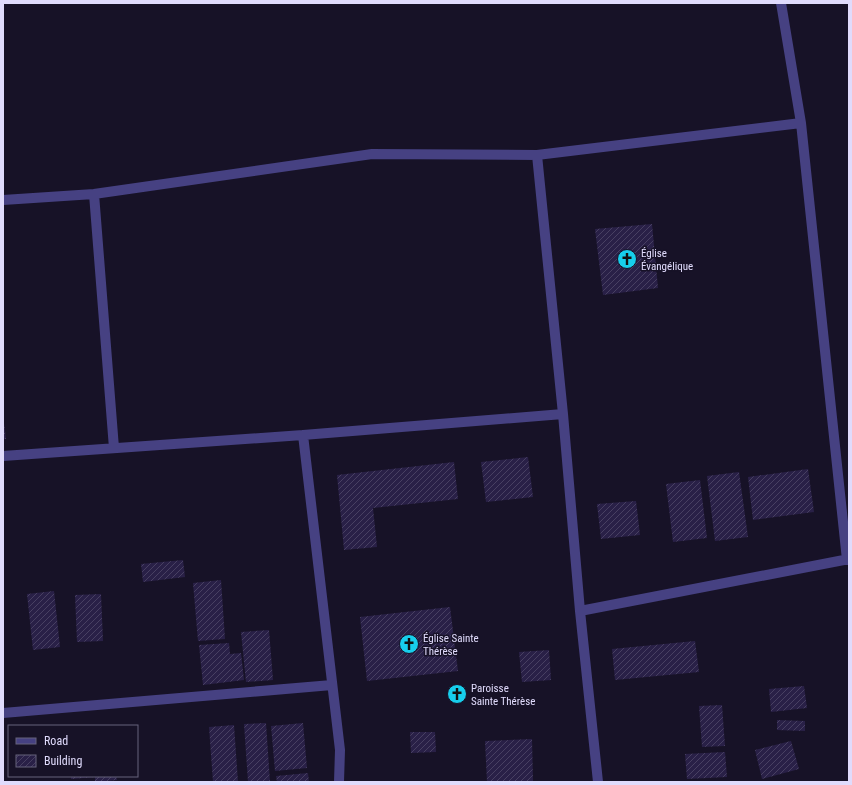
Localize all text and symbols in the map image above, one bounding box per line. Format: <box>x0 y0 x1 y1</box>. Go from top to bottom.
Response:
place label: Église Évangélique <box>641 247 693 273</box>
church icon: Église Évangélique <box>616 248 638 270</box>
place label: Église Sainte Thérèse <box>423 632 479 658</box>
church icon: Église Sainte Thérèse <box>398 633 420 655</box>
place label: Paroisse Sainte Thérèse <box>471 682 535 708</box>
church icon: Paroisse Sainte Thérèse <box>446 683 468 705</box>
legend <box>8 725 138 777</box>
text: Road <box>44 734 68 748</box>
text: Building <box>44 754 82 768</box>

